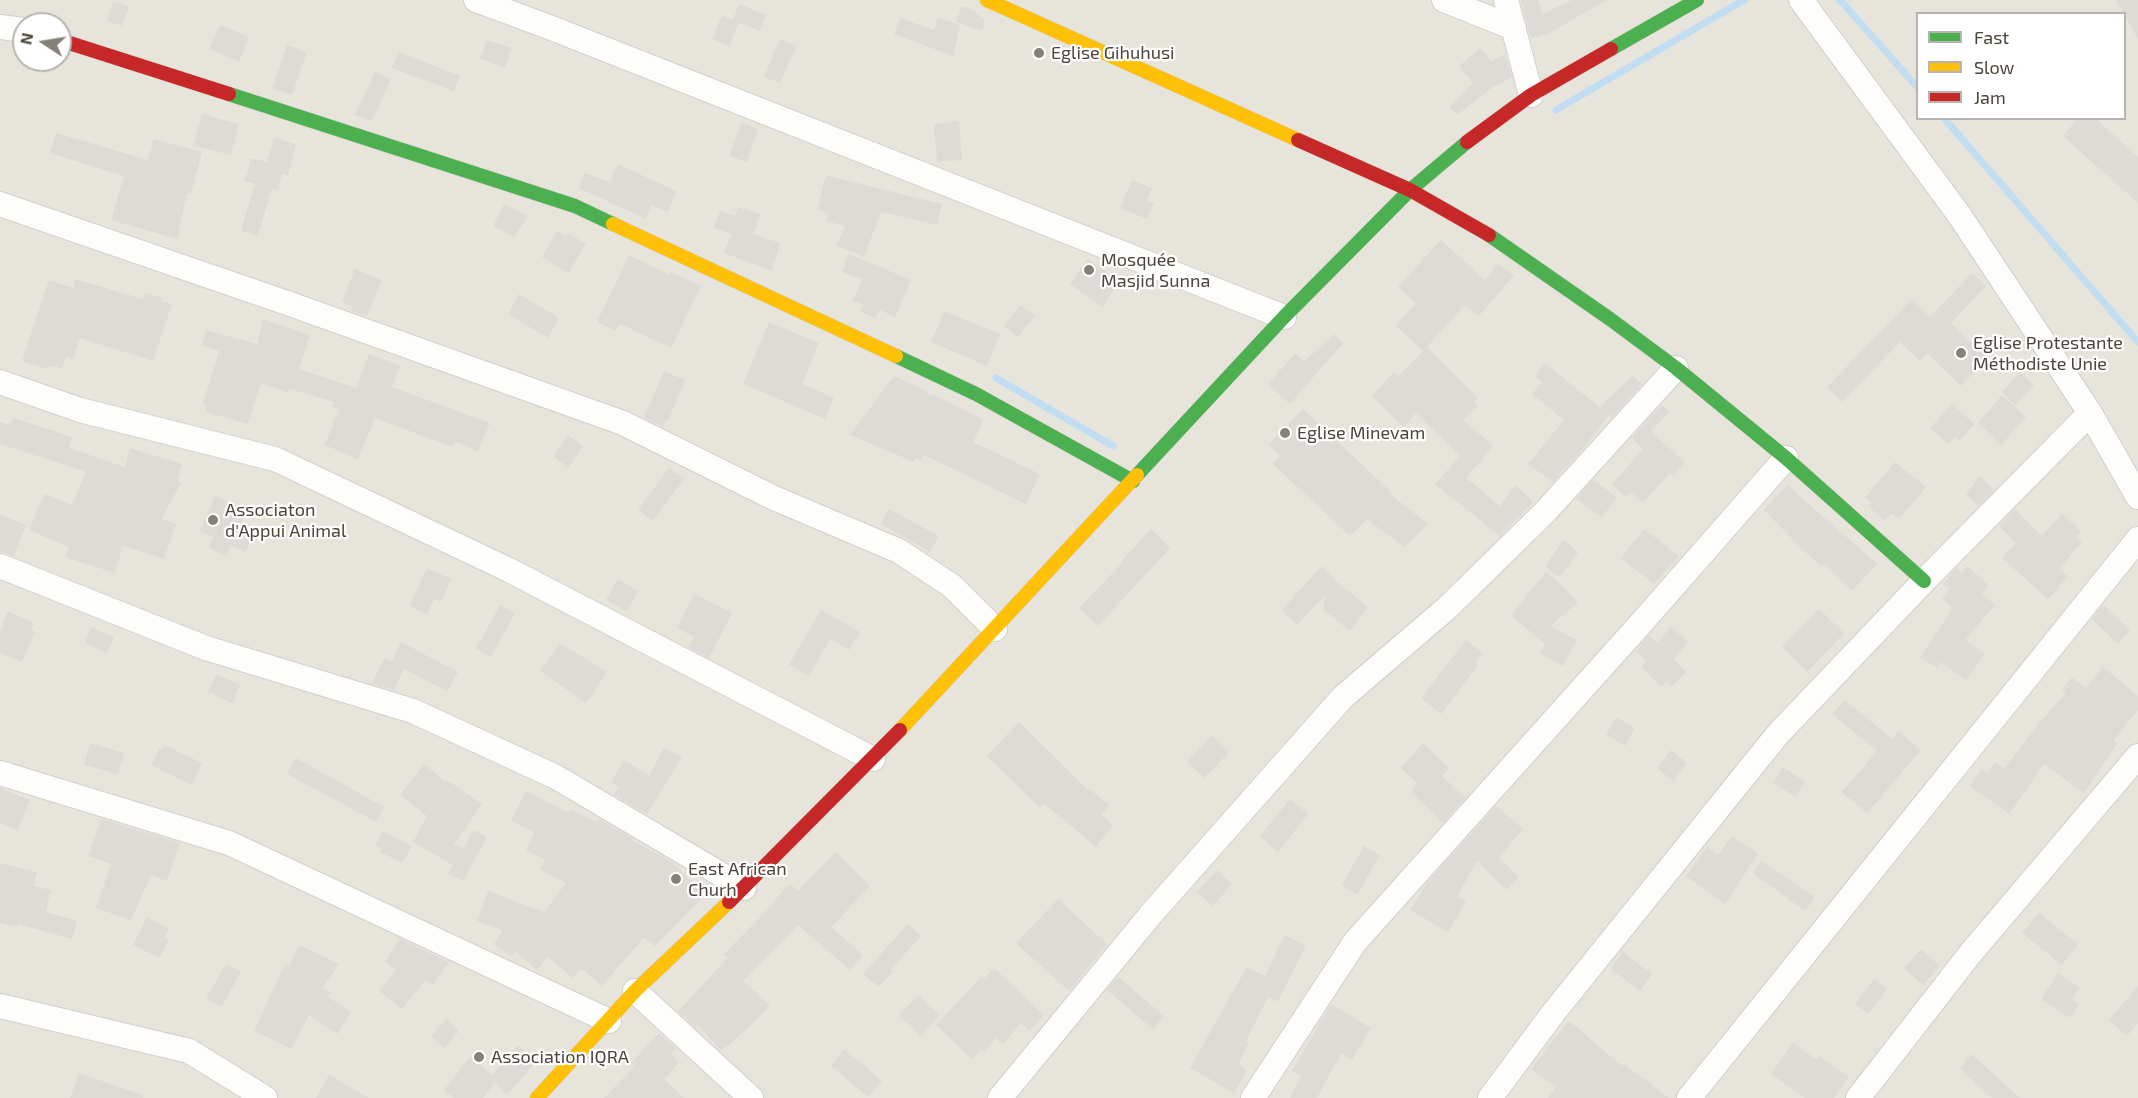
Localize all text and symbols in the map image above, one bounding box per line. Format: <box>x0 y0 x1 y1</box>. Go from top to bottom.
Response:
north arrow <box>12 12 72 72</box>
legend <box>1916 12 2126 120</box>
text: Fast <box>1974 26 2009 48</box>
text: N <box>15 31 36 46</box>
place label: Eglise Gihuhusi <box>1051 42 1175 64</box>
marker: Eglise Gihuhusi <box>1032 46 1046 60</box>
text: Slow <box>1974 56 2014 78</box>
text: Jam <box>1974 86 2006 108</box>
place label: Mosquée Masjid Sunna <box>1101 249 1210 292</box>
marker: Mosquée Masjid Sunna <box>1082 263 1096 277</box>
place label: Eglise Protestante Méthodiste Unie <box>1973 332 2123 374</box>
marker: Eglise Protestante Méthodiste Unie <box>1954 346 1968 360</box>
place label: Eglise Minevam <box>1297 422 1425 444</box>
marker: Eglise Minevam <box>1278 426 1292 440</box>
place label: Associaton d'Appui Animal <box>225 499 346 542</box>
marker: Associaton d'Appui Animal <box>206 513 220 527</box>
place label: East African Churh <box>688 858 787 900</box>
marker: East African Churh <box>669 872 683 886</box>
place label: Association IQRA <box>491 1046 629 1068</box>
marker: Association IQRA <box>472 1050 486 1064</box>

